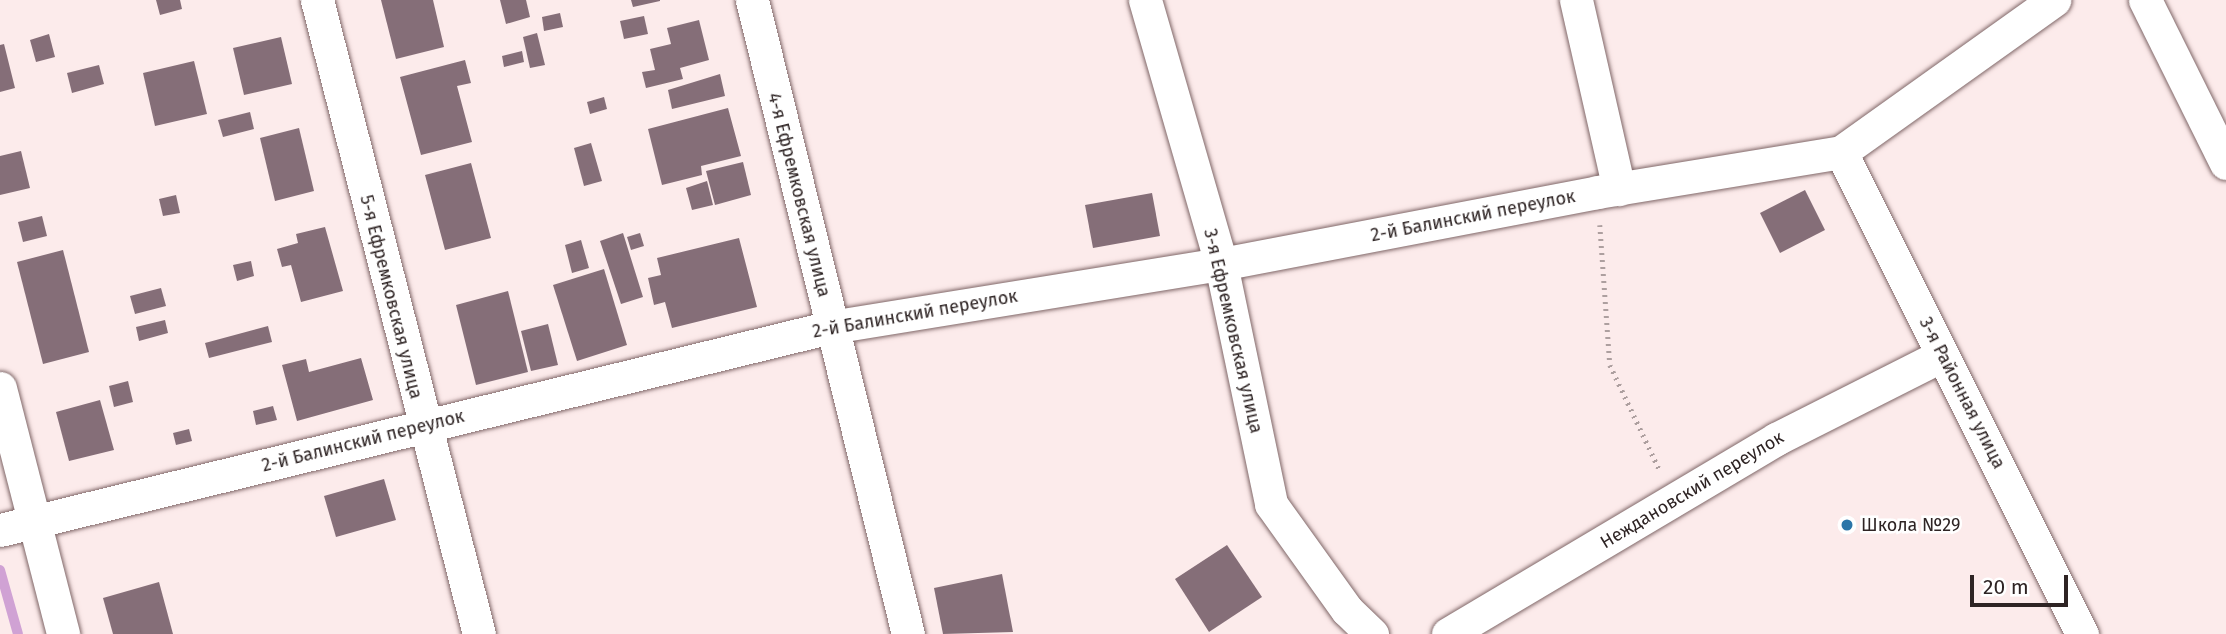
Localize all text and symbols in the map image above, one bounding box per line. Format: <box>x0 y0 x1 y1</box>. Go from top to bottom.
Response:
street label: 4-я Ефремковская улица <box>763 91 835 299</box>
street label: 2-й Балинский переулок <box>1369 186 1577 246</box>
street label: 5-я Ефремковская улица <box>355 193 427 401</box>
street label: 3-я Ефремковская улица <box>1199 227 1267 435</box>
street label: 2-й Балинский переулок <box>811 285 1019 343</box>
street label: 3-я Районная улица <box>1914 314 2010 472</box>
street label: 2-й Балинский переулок <box>260 405 466 477</box>
street label: Неждановский переулок <box>1596 427 1788 553</box>
place label: Школа №29 <box>1861 514 1960 536</box>
marker: Школа №29 <box>1839 517 1855 533</box>
scale bar <box>1974 560 2072 604</box>
text: 20 m <box>1983 574 2029 600</box>

